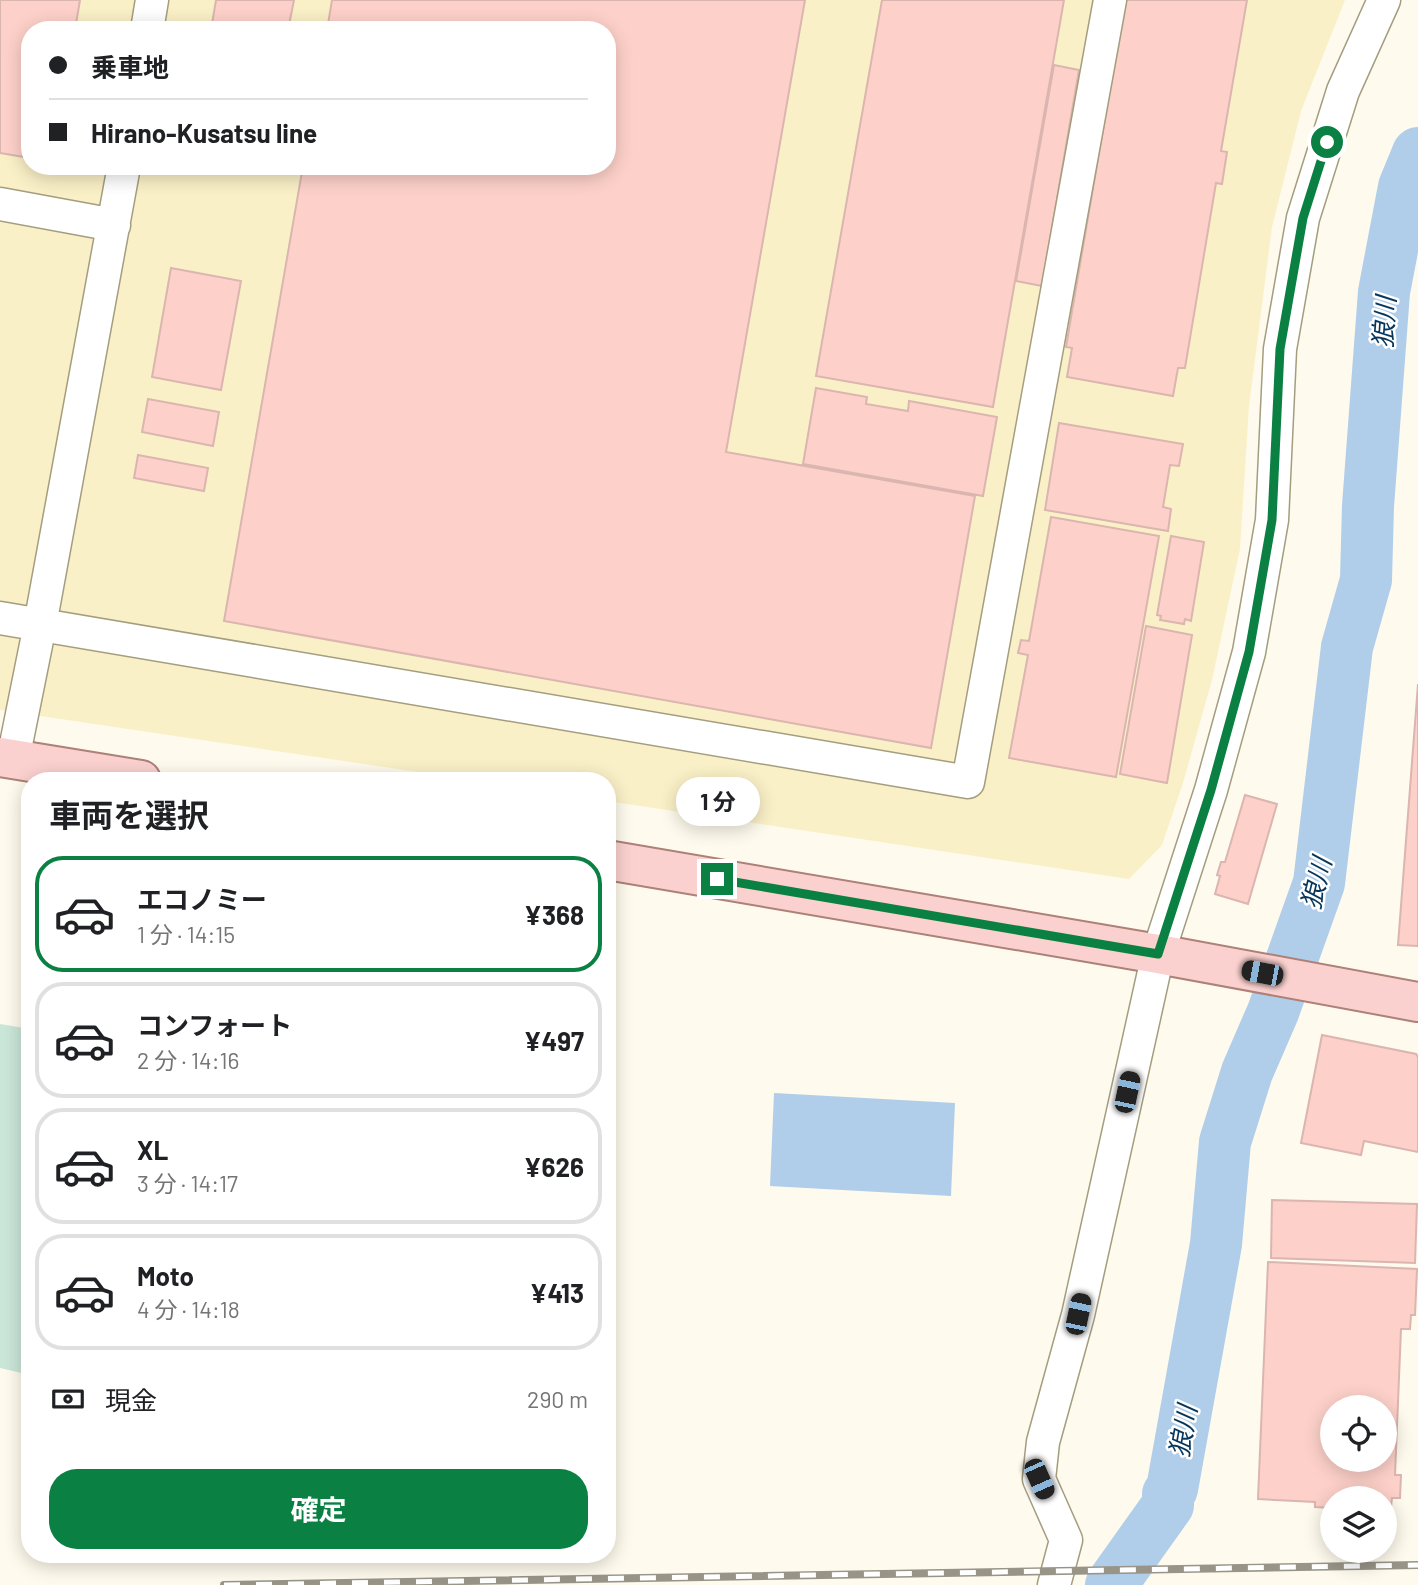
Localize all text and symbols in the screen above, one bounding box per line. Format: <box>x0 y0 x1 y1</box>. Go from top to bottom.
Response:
text: 乗車地 <box>91 51 169 82</box>
text: Hirano-Kusatsu line <box>91 117 317 148</box>
route start <box>1311 126 1343 158</box>
water label: 狼川 <box>1366 292 1400 349</box>
callout: 1 分 <box>675 778 759 826</box>
text: 1 分 <box>700 787 736 815</box>
text: 車両を選択 <box>49 795 209 833</box>
water label: 狼川 <box>1294 851 1337 912</box>
route end <box>701 863 733 895</box>
icon: car <box>53 883 116 946</box>
text: エコノミー <box>137 883 267 914</box>
text: ¥368 <box>524 899 584 930</box>
text: 1 分 · 14:15 <box>137 920 235 948</box>
car <box>1240 959 1285 987</box>
icon: car <box>53 1009 116 1072</box>
text: コンフォート <box>137 1009 292 1040</box>
text: ¥497 <box>524 1025 584 1056</box>
text: 2 分 · 14:16 <box>137 1046 239 1074</box>
car <box>1113 1069 1142 1115</box>
text: XL <box>137 1134 168 1165</box>
icon: car <box>53 1135 116 1198</box>
text: ¥626 <box>524 1151 584 1182</box>
text: 3 分 · 14:17 <box>137 1169 238 1197</box>
text: Moto <box>137 1260 194 1291</box>
icon: car <box>53 1261 116 1324</box>
text: ¥413 <box>530 1277 584 1308</box>
car <box>1064 1291 1093 1337</box>
text: 4 分 · 14:18 <box>137 1295 240 1323</box>
icon: cash <box>49 1380 87 1418</box>
text: 現金 <box>105 1384 157 1415</box>
text: 290 m <box>527 1385 588 1413</box>
map controls <box>1320 1395 1397 1563</box>
button: locate <box>1320 1395 1397 1472</box>
water label: 狼川 <box>1162 1400 1202 1459</box>
car <box>1021 1456 1058 1502</box>
button: 確定 <box>49 1469 588 1549</box>
button: layers <box>1320 1486 1397 1563</box>

